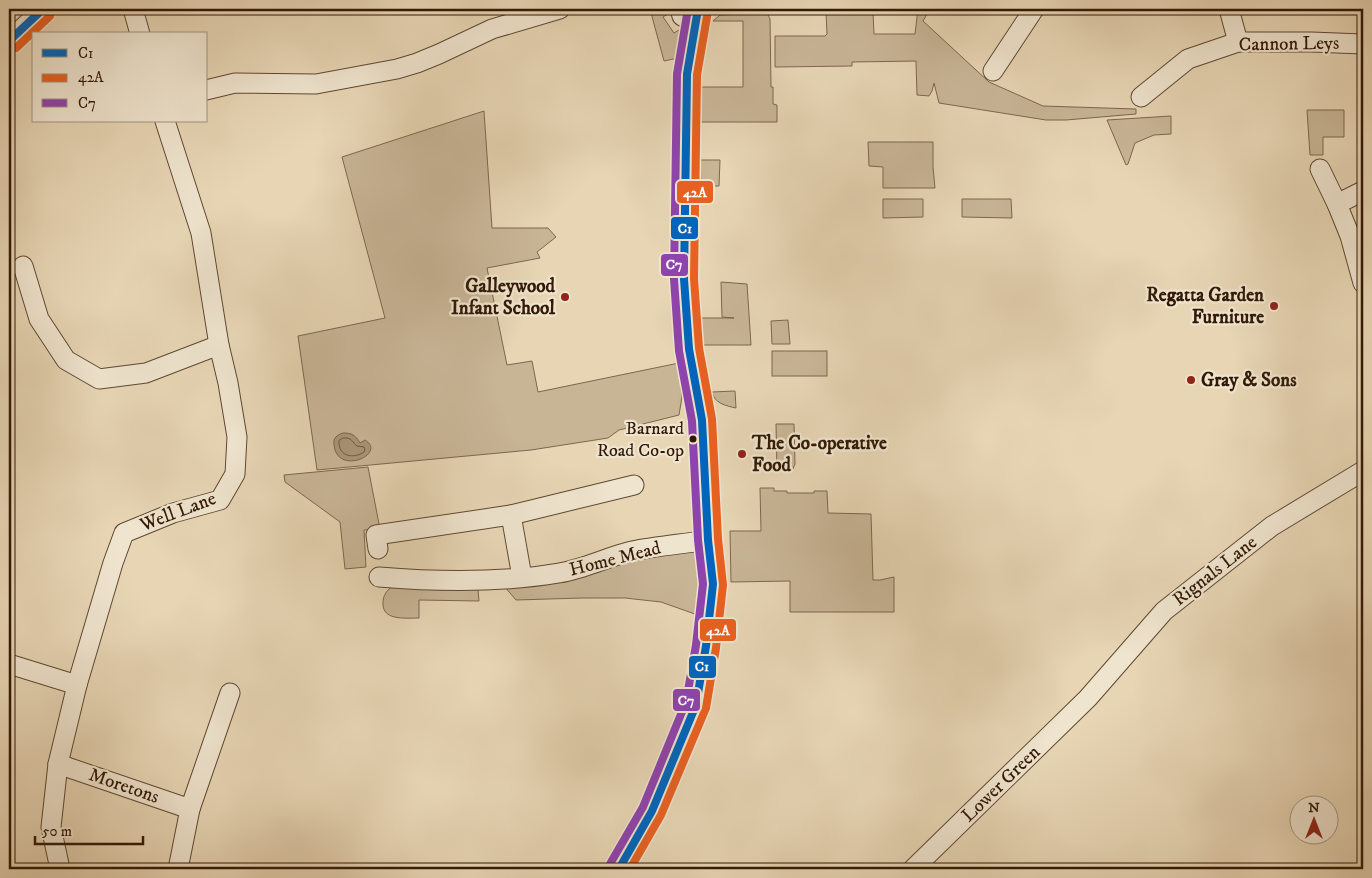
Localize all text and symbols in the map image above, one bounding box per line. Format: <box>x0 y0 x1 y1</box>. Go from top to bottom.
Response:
legend <box>32 32 208 122</box>
street label: Cannon Leys <box>1238 32 1340 56</box>
text: C1 <box>78 44 93 63</box>
text: 42A <box>78 68 104 87</box>
text: C7 <box>78 94 96 113</box>
line badge: 42A <box>676 180 714 204</box>
text: 42A <box>682 184 708 202</box>
line badge: C1 <box>670 216 699 240</box>
text: C1 <box>678 220 692 238</box>
line badge: C7 <box>660 253 689 277</box>
text: C7 <box>666 256 682 274</box>
place label: Galleywood Infant School <box>451 275 556 320</box>
place label: Regatta Garden Furniture <box>1146 284 1265 329</box>
marker: Galleywood Infant School <box>559 291 571 303</box>
marker: Regatta Garden Furniture <box>1268 300 1280 312</box>
place label: Gray & Sons <box>1201 369 1297 392</box>
marker: Gray & Sons <box>1185 374 1197 386</box>
place label: Barnard Road Co-op <box>597 418 684 462</box>
place label: The Co-operative Food <box>751 432 887 477</box>
marker: Barnard Road Co-op <box>688 434 698 444</box>
marker: The Co-operative Food <box>736 448 748 460</box>
street label: Well Lane <box>136 487 219 537</box>
street label: Rignals Lane <box>1168 531 1262 611</box>
street label: Home Mead <box>567 536 664 581</box>
line badge: 42A <box>699 618 737 642</box>
text: 42A <box>705 622 731 640</box>
line badge: C1 <box>688 655 717 679</box>
text: C1 <box>695 658 709 676</box>
line badge: C7 <box>672 688 701 712</box>
text: C7 <box>678 692 694 710</box>
street label: Lower Green <box>957 741 1045 827</box>
street label: Moretons <box>86 763 162 809</box>
north arrow <box>1290 796 1340 846</box>
text: N <box>1308 799 1320 817</box>
scale bar <box>35 813 142 845</box>
text: 50 m <box>42 822 72 841</box>

